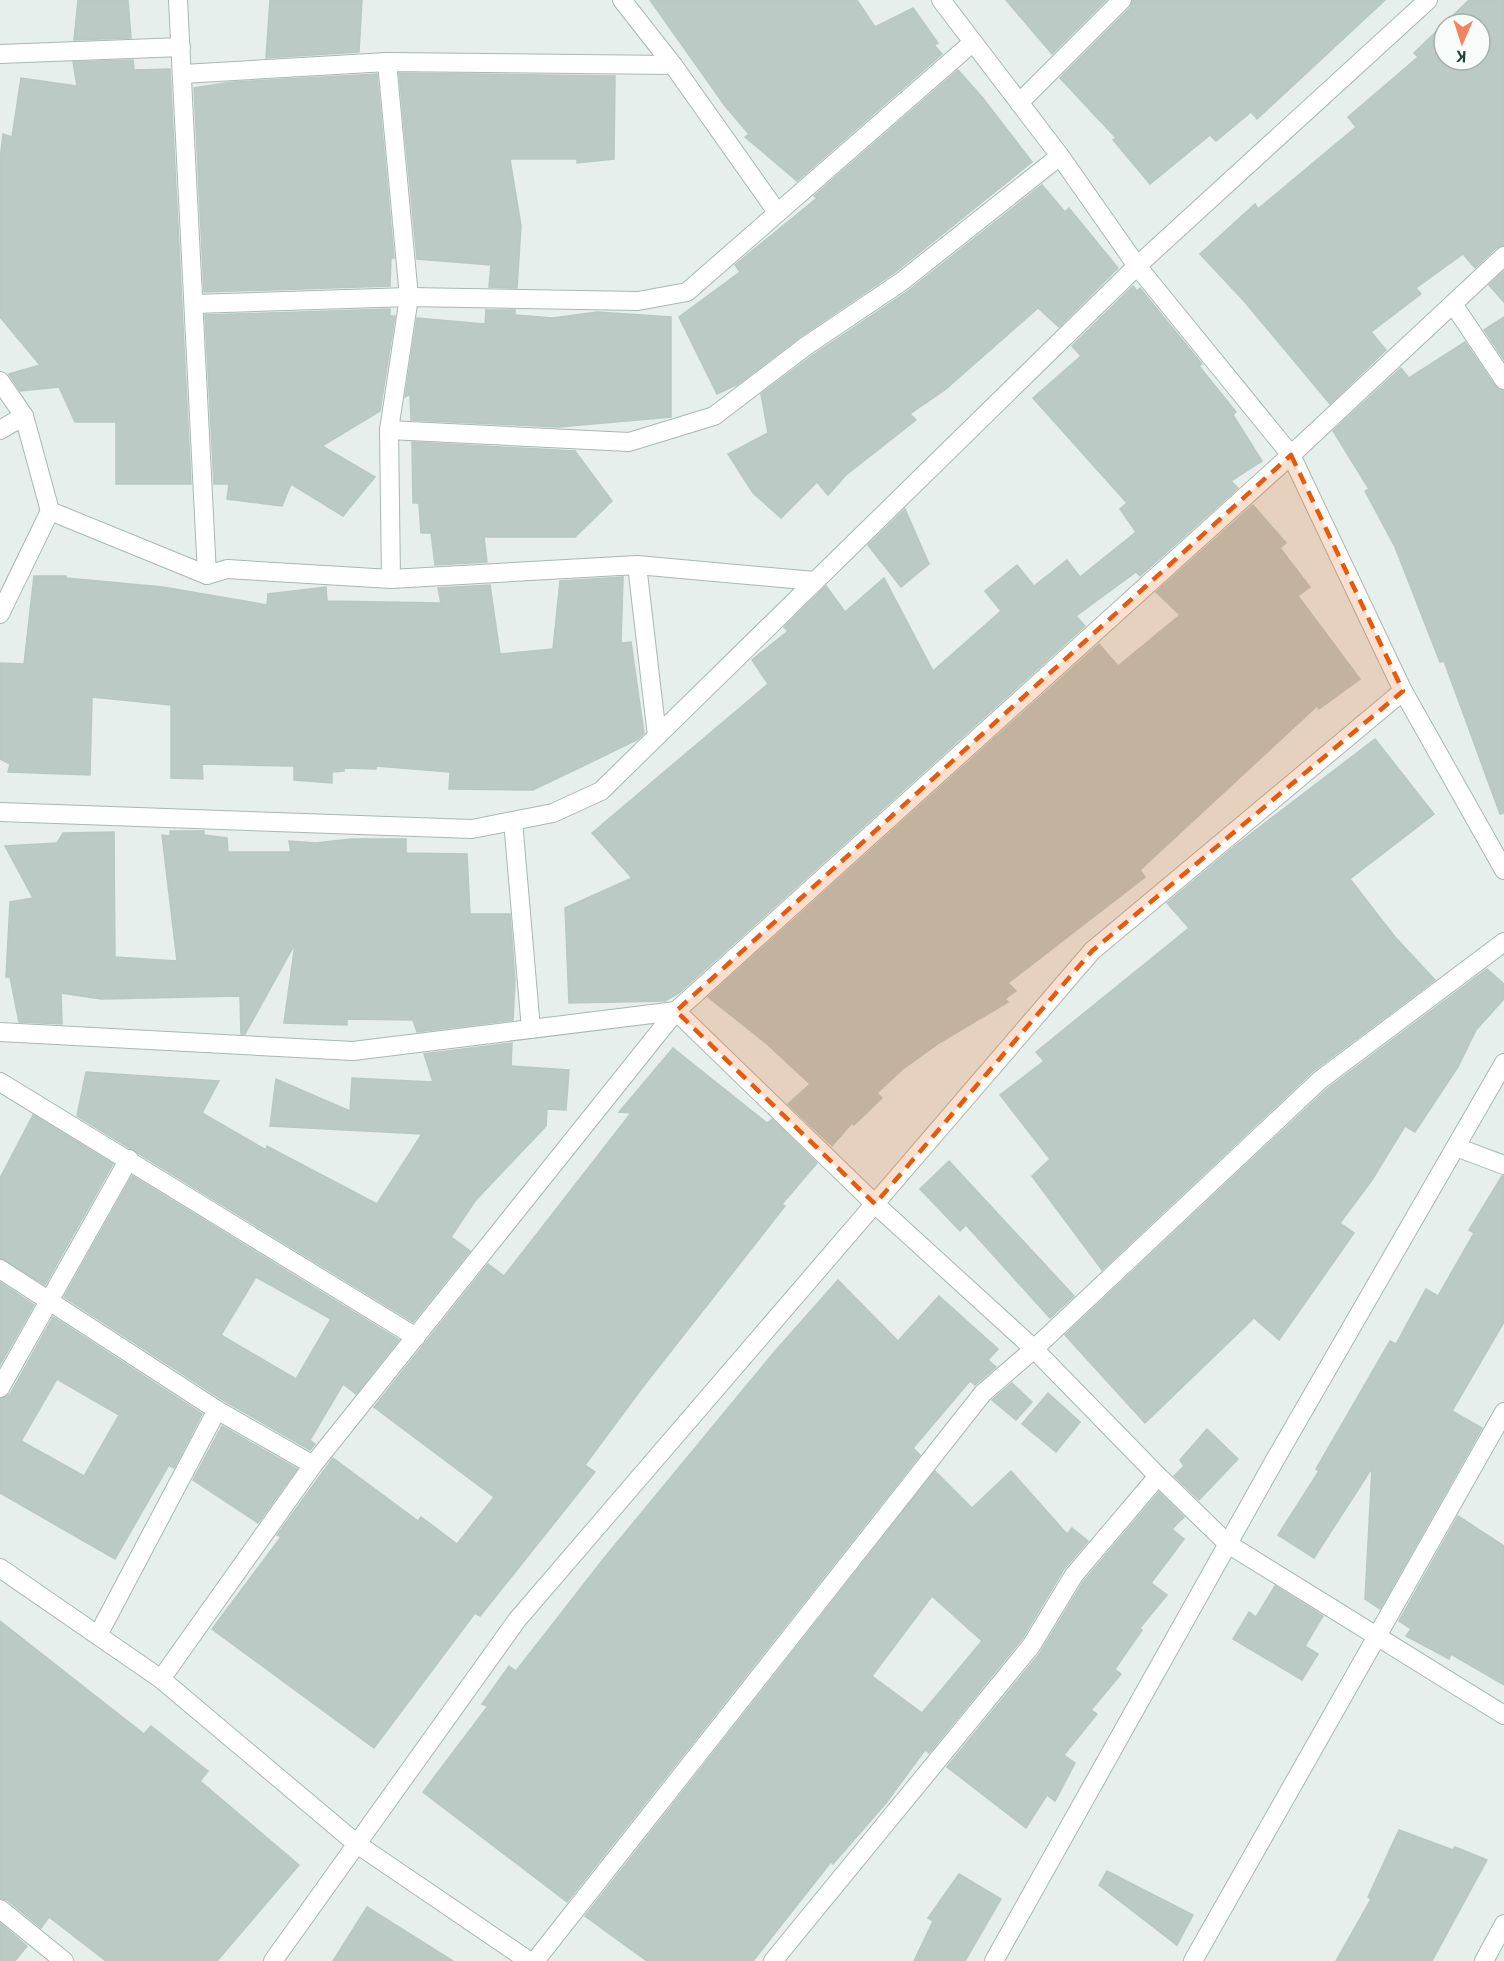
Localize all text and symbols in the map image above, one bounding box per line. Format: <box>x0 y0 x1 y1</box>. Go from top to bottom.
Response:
north arrow <box>1432 12 1492 72</box>
text: K <box>1456 48 1467 67</box>

